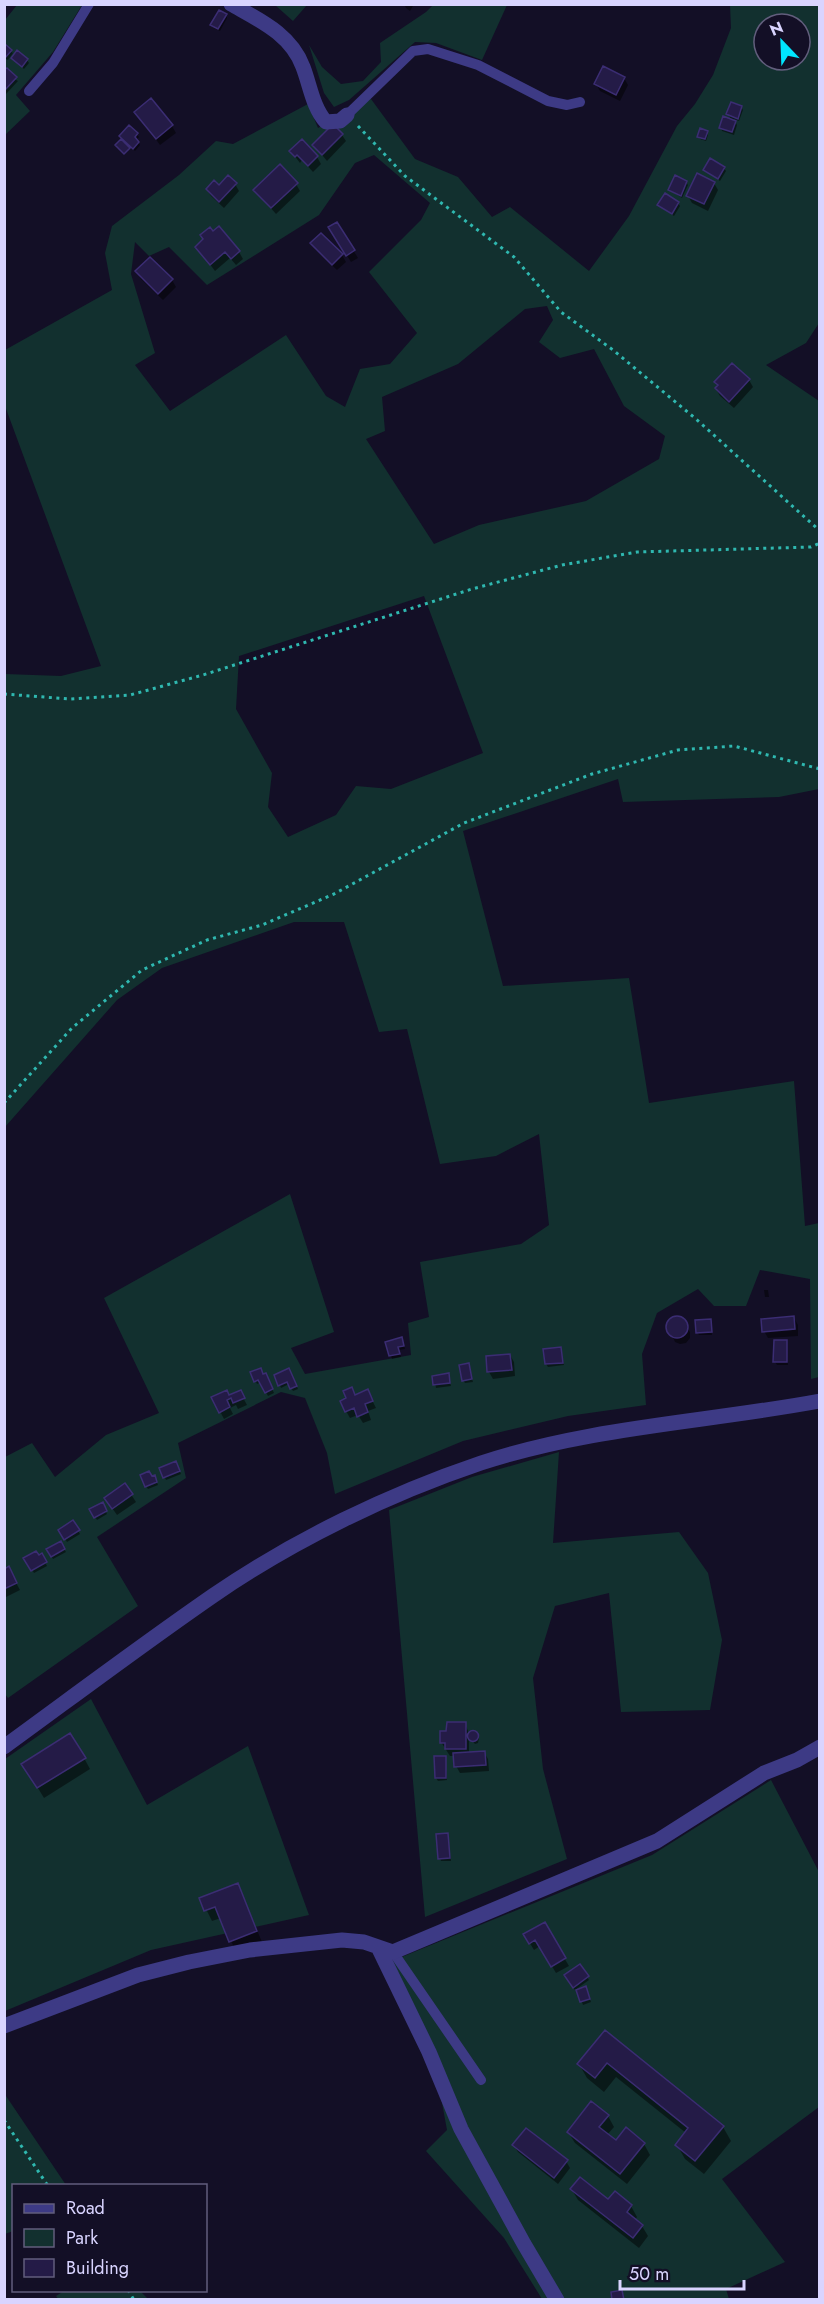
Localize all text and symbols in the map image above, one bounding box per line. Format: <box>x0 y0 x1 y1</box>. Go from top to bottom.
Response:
north arrow <box>752 12 812 72</box>
text: N <box>766 16 787 42</box>
legend <box>12 2184 207 2292</box>
text: Road <box>66 2195 105 2221</box>
text: Park <box>66 2225 98 2251</box>
scale bar <box>620 2253 744 2291</box>
text: Building <box>66 2255 129 2281</box>
text: 50 m <box>629 2261 669 2287</box>

